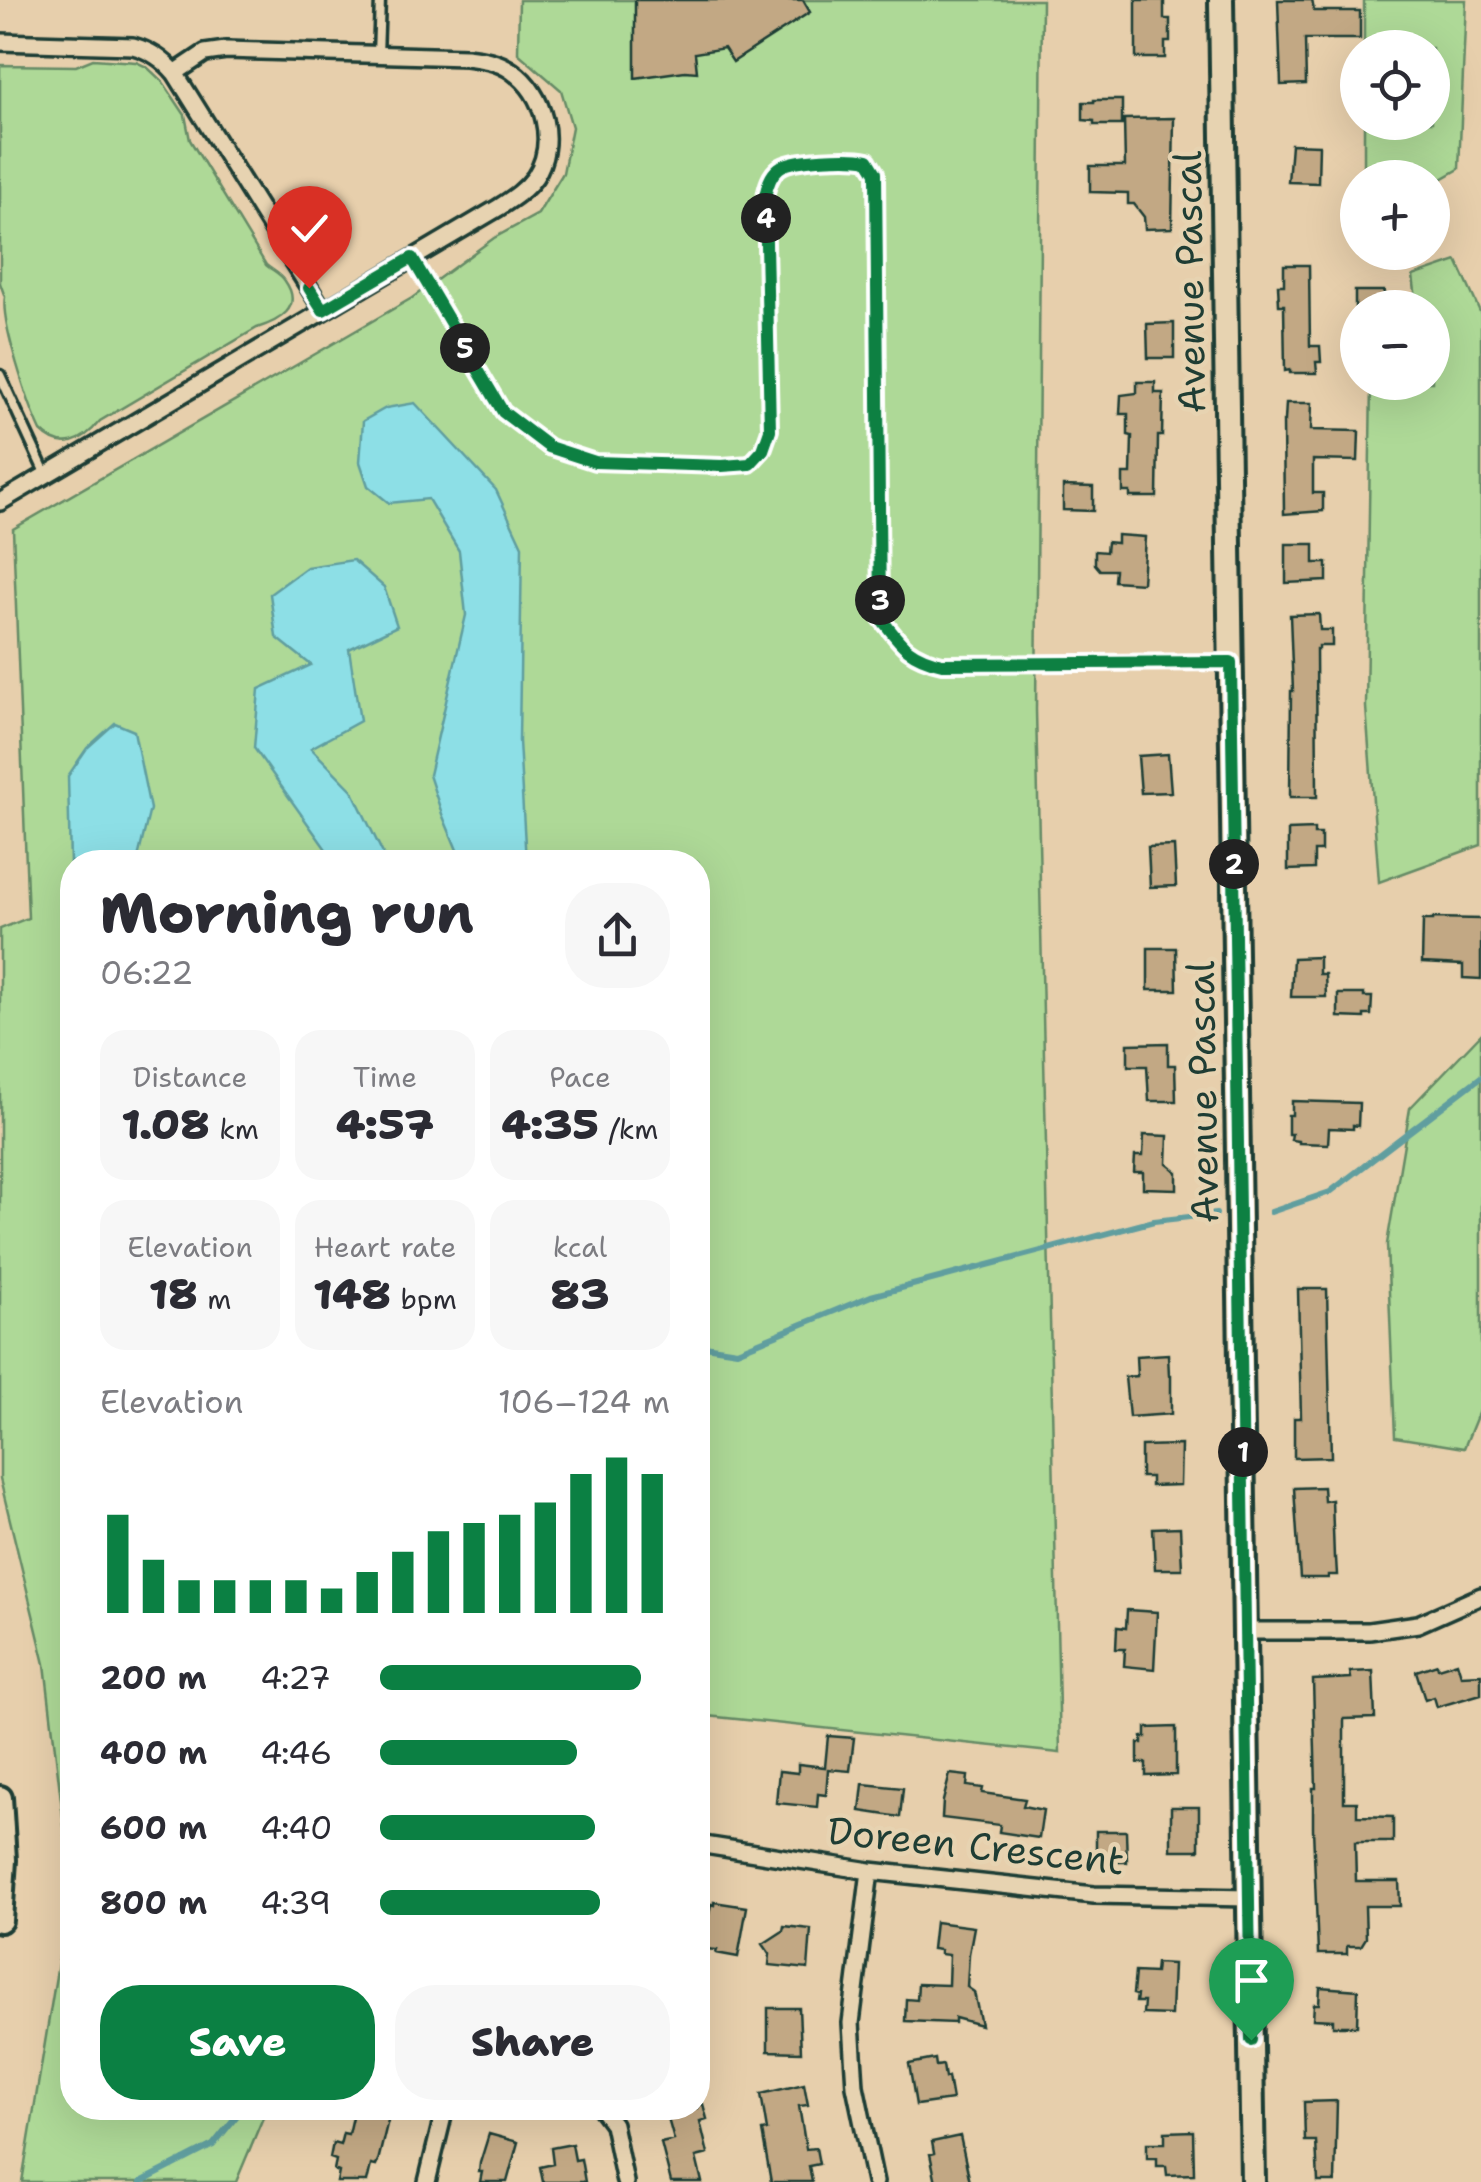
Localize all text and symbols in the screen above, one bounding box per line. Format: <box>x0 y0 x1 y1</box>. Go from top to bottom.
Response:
map controls <box>1340 30 1450 400</box>
button: locate <box>1340 30 1450 140</box>
street label: Avenue Pascal <box>1162 150 1217 414</box>
button: + <box>1340 160 1450 270</box>
pin <box>267 186 352 289</box>
pin: 4 <box>741 193 791 243</box>
text: 4 <box>756 199 776 237</box>
icon: check <box>282 201 337 256</box>
button: − <box>1340 290 1450 400</box>
pin: 5 <box>440 323 490 373</box>
text: 5 <box>456 329 474 367</box>
pin: 3 <box>855 575 905 625</box>
text: 3 <box>870 581 890 619</box>
pin: 2 <box>1209 839 1259 889</box>
text: 2 <box>1224 845 1244 883</box>
text: Morning run <box>100 876 474 950</box>
button: share <box>565 883 670 988</box>
text: 06:22 <box>100 951 193 994</box>
street label: Avenue Pascal <box>1175 960 1230 1224</box>
text: Distance <box>133 1058 247 1096</box>
text: Time <box>353 1058 417 1096</box>
text: Pace <box>549 1058 611 1096</box>
text: 1.08 <box>121 1096 210 1152</box>
text: 4:57 <box>336 1096 434 1152</box>
text: 4:35 <box>502 1096 599 1152</box>
text: km <box>210 1110 259 1148</box>
text: /km <box>599 1110 658 1148</box>
text: Elevation <box>127 1228 253 1266</box>
text: Heart rate <box>314 1228 456 1266</box>
text: kcal <box>553 1228 607 1266</box>
text: 18 <box>149 1266 198 1322</box>
text: 148 <box>313 1266 391 1322</box>
text: 83 <box>551 1266 609 1322</box>
text: m <box>198 1280 231 1318</box>
text: bpm <box>391 1280 457 1318</box>
text: Elevation <box>100 1380 243 1423</box>
text: 106–124 m <box>498 1380 670 1423</box>
pin: 1 <box>1218 1427 1268 1477</box>
text: 1 <box>1237 1433 1249 1471</box>
text: 200 m <box>100 1656 207 1699</box>
text: 4:27 <box>260 1656 331 1699</box>
text: 400 m <box>100 1731 207 1774</box>
text: 4:46 <box>260 1731 332 1774</box>
street label: Doreen Crescent <box>825 1805 1127 1886</box>
text: 600 m <box>100 1806 207 1849</box>
text: 4:40 <box>260 1806 333 1849</box>
text: 800 m <box>100 1881 207 1924</box>
text: 4:39 <box>260 1881 331 1924</box>
pin <box>1209 1938 1294 2041</box>
icon: arrive <box>1224 1953 1279 2008</box>
button: Save <box>100 1985 375 2100</box>
button: Share <box>395 1985 670 2100</box>

